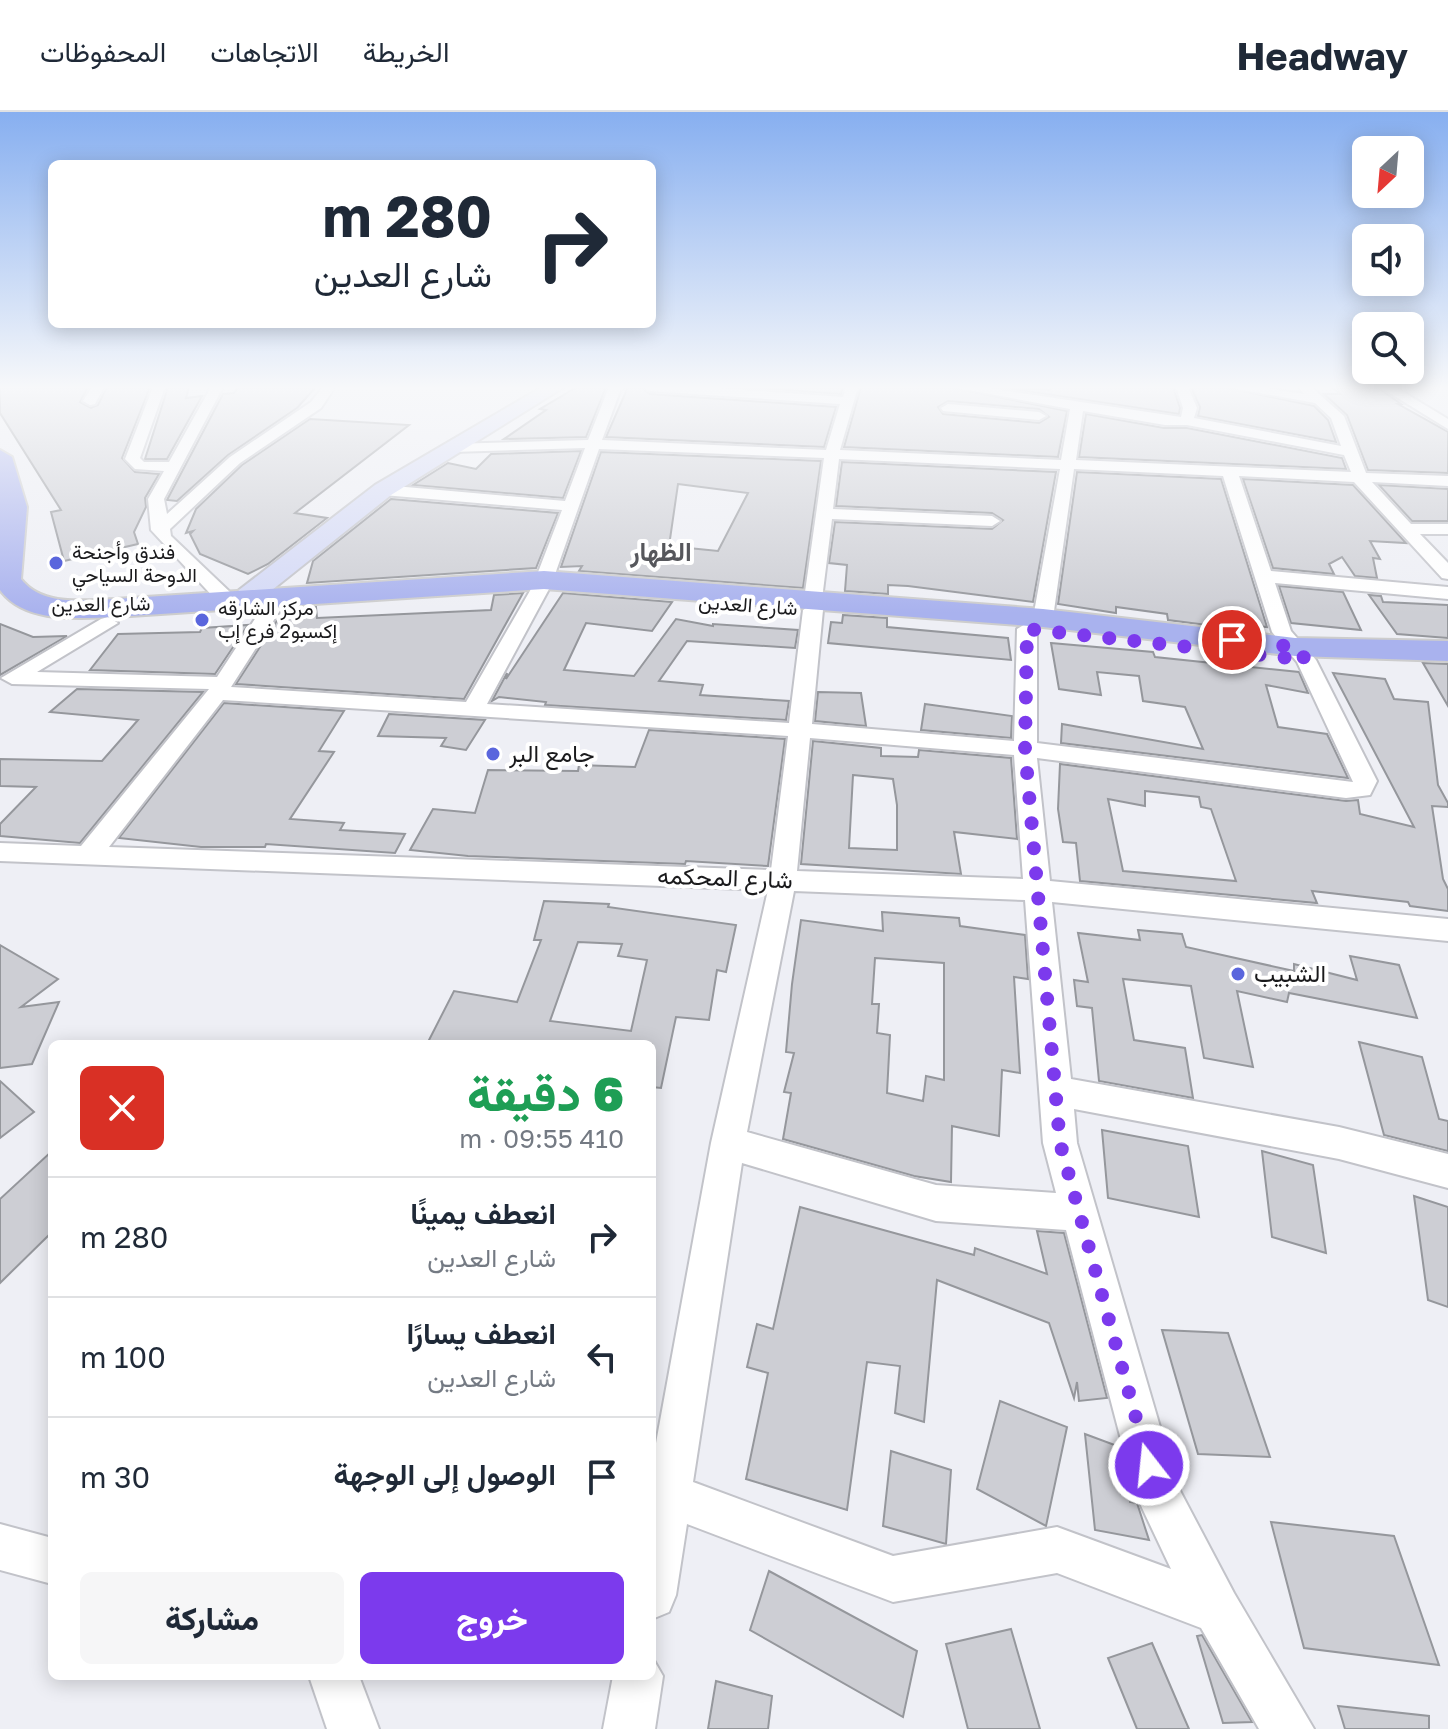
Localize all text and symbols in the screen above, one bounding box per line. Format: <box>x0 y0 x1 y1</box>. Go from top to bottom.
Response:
text: Headway <box>1236 33 1408 78</box>
text: المحفوظات <box>40 35 166 68</box>
text: الاتجاهات <box>210 35 319 68</box>
text: الخريطة <box>363 35 449 68</box>
north arrow <box>1352 136 1424 208</box>
map controls <box>1352 136 1424 384</box>
text: 280 m <box>323 182 492 249</box>
icon: right <box>520 192 624 296</box>
button: sound <box>1352 224 1424 296</box>
text: شارع العدين <box>314 252 492 295</box>
button: search <box>1352 312 1424 384</box>
district label: الظهار <box>629 536 692 568</box>
place label: فندق وأجنحة الدوحة السياحي <box>72 539 197 592</box>
marker: فندق وأجنحة الدوحة السياحي <box>47 554 65 572</box>
street label: شارع العدين <box>698 589 798 622</box>
street label: شارع العدين <box>51 590 151 619</box>
place label: مركز الشارقه إكسبو2 فرع إب <box>218 595 338 645</box>
pin <box>1198 606 1266 674</box>
marker: مركز الشارقه إكسبو2 فرع إب <box>193 611 211 629</box>
icon: arrive <box>1210 618 1254 662</box>
place label: جامع البر <box>508 738 595 771</box>
marker: جامع البر <box>484 745 502 763</box>
street label: شارع المحكمه <box>657 860 793 896</box>
place label: الشبيب <box>1254 958 1326 988</box>
marker: الشبيب <box>1229 965 1247 983</box>
text: 6 دقيقة <box>467 1064 624 1122</box>
button: close <box>80 1066 164 1150</box>
text: 410 m · 09:55 <box>459 1123 624 1154</box>
text: انعطف يمينًا <box>410 1195 556 1231</box>
icon: right <box>580 1215 624 1259</box>
text: 280 m <box>80 1219 168 1255</box>
text: شارع العدين <box>427 1242 556 1273</box>
text: انعطف يسارًا <box>407 1315 556 1351</box>
icon: left <box>580 1335 624 1379</box>
text: 100 m <box>80 1339 166 1375</box>
text: شارع العدين <box>427 1362 556 1393</box>
position arrow <box>1107 1423 1191 1507</box>
icon: arrive <box>580 1455 624 1499</box>
text: الوصول إلى الوجهة <box>334 1456 556 1492</box>
text: 30 m <box>80 1459 150 1495</box>
button: مشاركة <box>80 1572 344 1664</box>
button: خروج <box>360 1572 624 1664</box>

